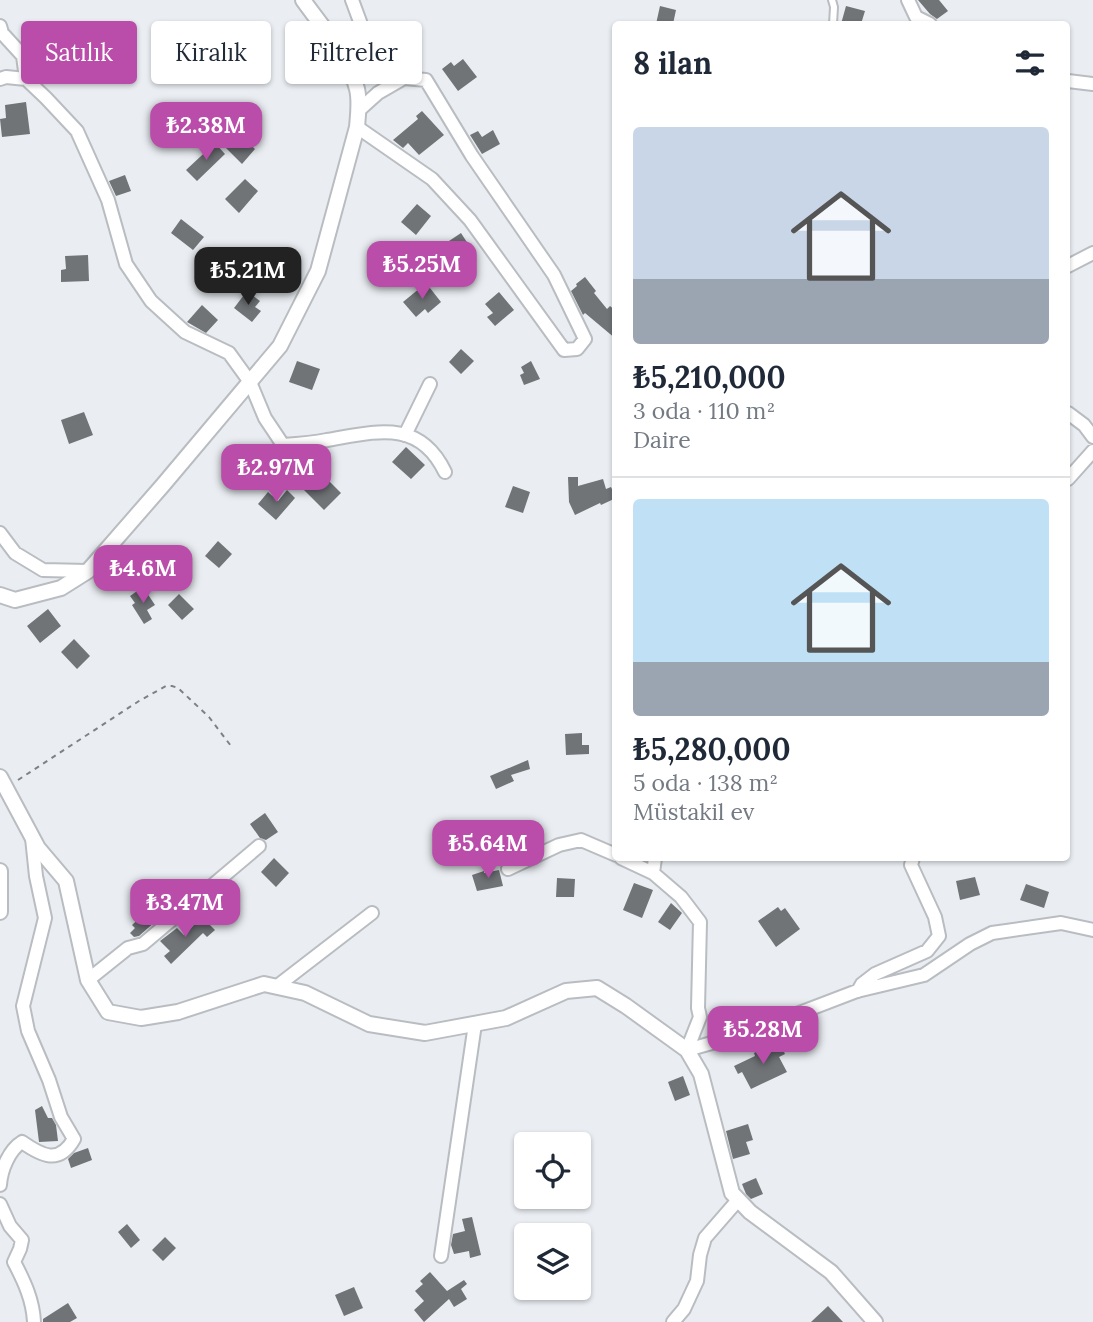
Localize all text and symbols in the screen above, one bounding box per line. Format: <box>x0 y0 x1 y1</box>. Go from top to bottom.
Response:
chip: Satılık <box>21 21 137 84</box>
chip: Kiralık <box>151 21 271 84</box>
chip: Filtreler <box>285 21 422 84</box>
text: 8 ilan <box>633 44 712 82</box>
icon: filters <box>1011 44 1049 82</box>
pin: ₺2.38M <box>149 102 263 162</box>
text: ₺2.38M <box>166 110 246 139</box>
icon: home <box>778 173 904 299</box>
pin: ₺5.25M <box>365 242 479 301</box>
pin: ₺5.21M <box>191 247 305 307</box>
text: ₺5.25M <box>383 249 461 278</box>
text: ₺5.21M <box>210 255 286 284</box>
text: ₺5,210,000 <box>633 358 786 396</box>
text: 3 oda · 110 m² <box>633 396 775 425</box>
text: Daire <box>633 425 691 454</box>
pin: ₺2.97M <box>219 444 333 504</box>
text: ₺2.97M <box>237 452 315 481</box>
icon: home <box>778 545 904 671</box>
pin: ₺4.6M <box>94 546 192 605</box>
text: ₺4.6M <box>109 553 177 582</box>
text: ₺5,280,000 <box>633 730 790 768</box>
text: 5 oda · 138 m² <box>633 768 778 797</box>
text: Müstakil ev <box>633 797 754 826</box>
pin: ₺5.64M <box>431 820 545 880</box>
text: ₺5.64M <box>448 828 528 857</box>
pin: ₺3.47M <box>128 880 242 939</box>
text: ₺3.47M <box>146 887 224 916</box>
pin: ₺5.28M <box>706 1006 820 1066</box>
text: ₺5.28M <box>723 1014 803 1043</box>
map controls <box>514 1132 591 1300</box>
button: locate <box>514 1132 591 1209</box>
button: layers <box>514 1223 591 1300</box>

